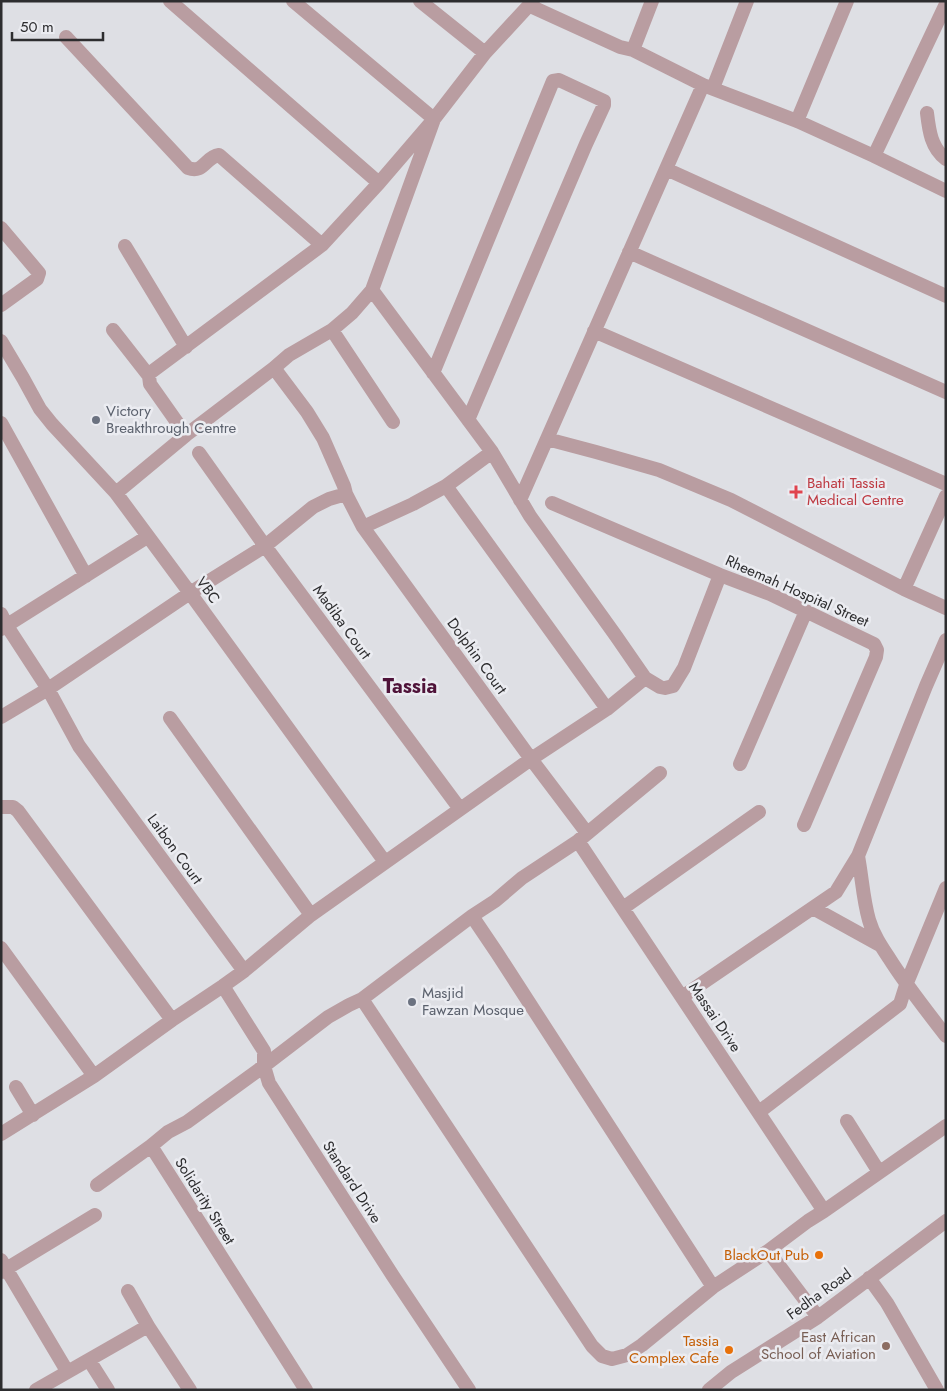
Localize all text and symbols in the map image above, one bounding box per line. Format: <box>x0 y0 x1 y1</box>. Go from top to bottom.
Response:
scale bar <box>12 10 104 42</box>
text: 50 m <box>20 16 54 38</box>
place label: Victory Breakthrough Centre <box>106 400 237 439</box>
marker: Victory Breakthrough Centre <box>90 414 102 426</box>
place label: Bahati Tassia Medical Centre <box>807 472 904 511</box>
marker: Bahati Tassia Medical Centre <box>789 485 803 499</box>
street label: Rheemah Hospital Street <box>722 549 873 633</box>
street label: VBC <box>191 572 225 608</box>
street label: Madiba Court <box>307 580 377 664</box>
street label: Dolphin Court <box>442 613 512 699</box>
district label: Tassia <box>383 672 437 701</box>
street label: Laibon Court <box>142 809 208 889</box>
street label: Massai Drive <box>683 978 747 1057</box>
place label: Masjid Fawzan Mosque <box>422 982 524 1021</box>
marker: Masjid Fawzan Mosque <box>406 996 418 1008</box>
street label: Standard Drive <box>317 1136 387 1228</box>
street label: Solidarity Street <box>169 1153 241 1249</box>
place label: BlackOut Pub <box>724 1244 809 1266</box>
marker: BlackOut Pub <box>813 1249 825 1261</box>
street label: Fedha Road <box>782 1263 856 1325</box>
place label: East African School of Aviation <box>761 1326 876 1365</box>
place label: Tassia Complex Cafe <box>629 1330 719 1369</box>
marker: East African School of Aviation <box>880 1340 892 1352</box>
marker: Tassia Complex Cafe <box>723 1344 735 1356</box>

